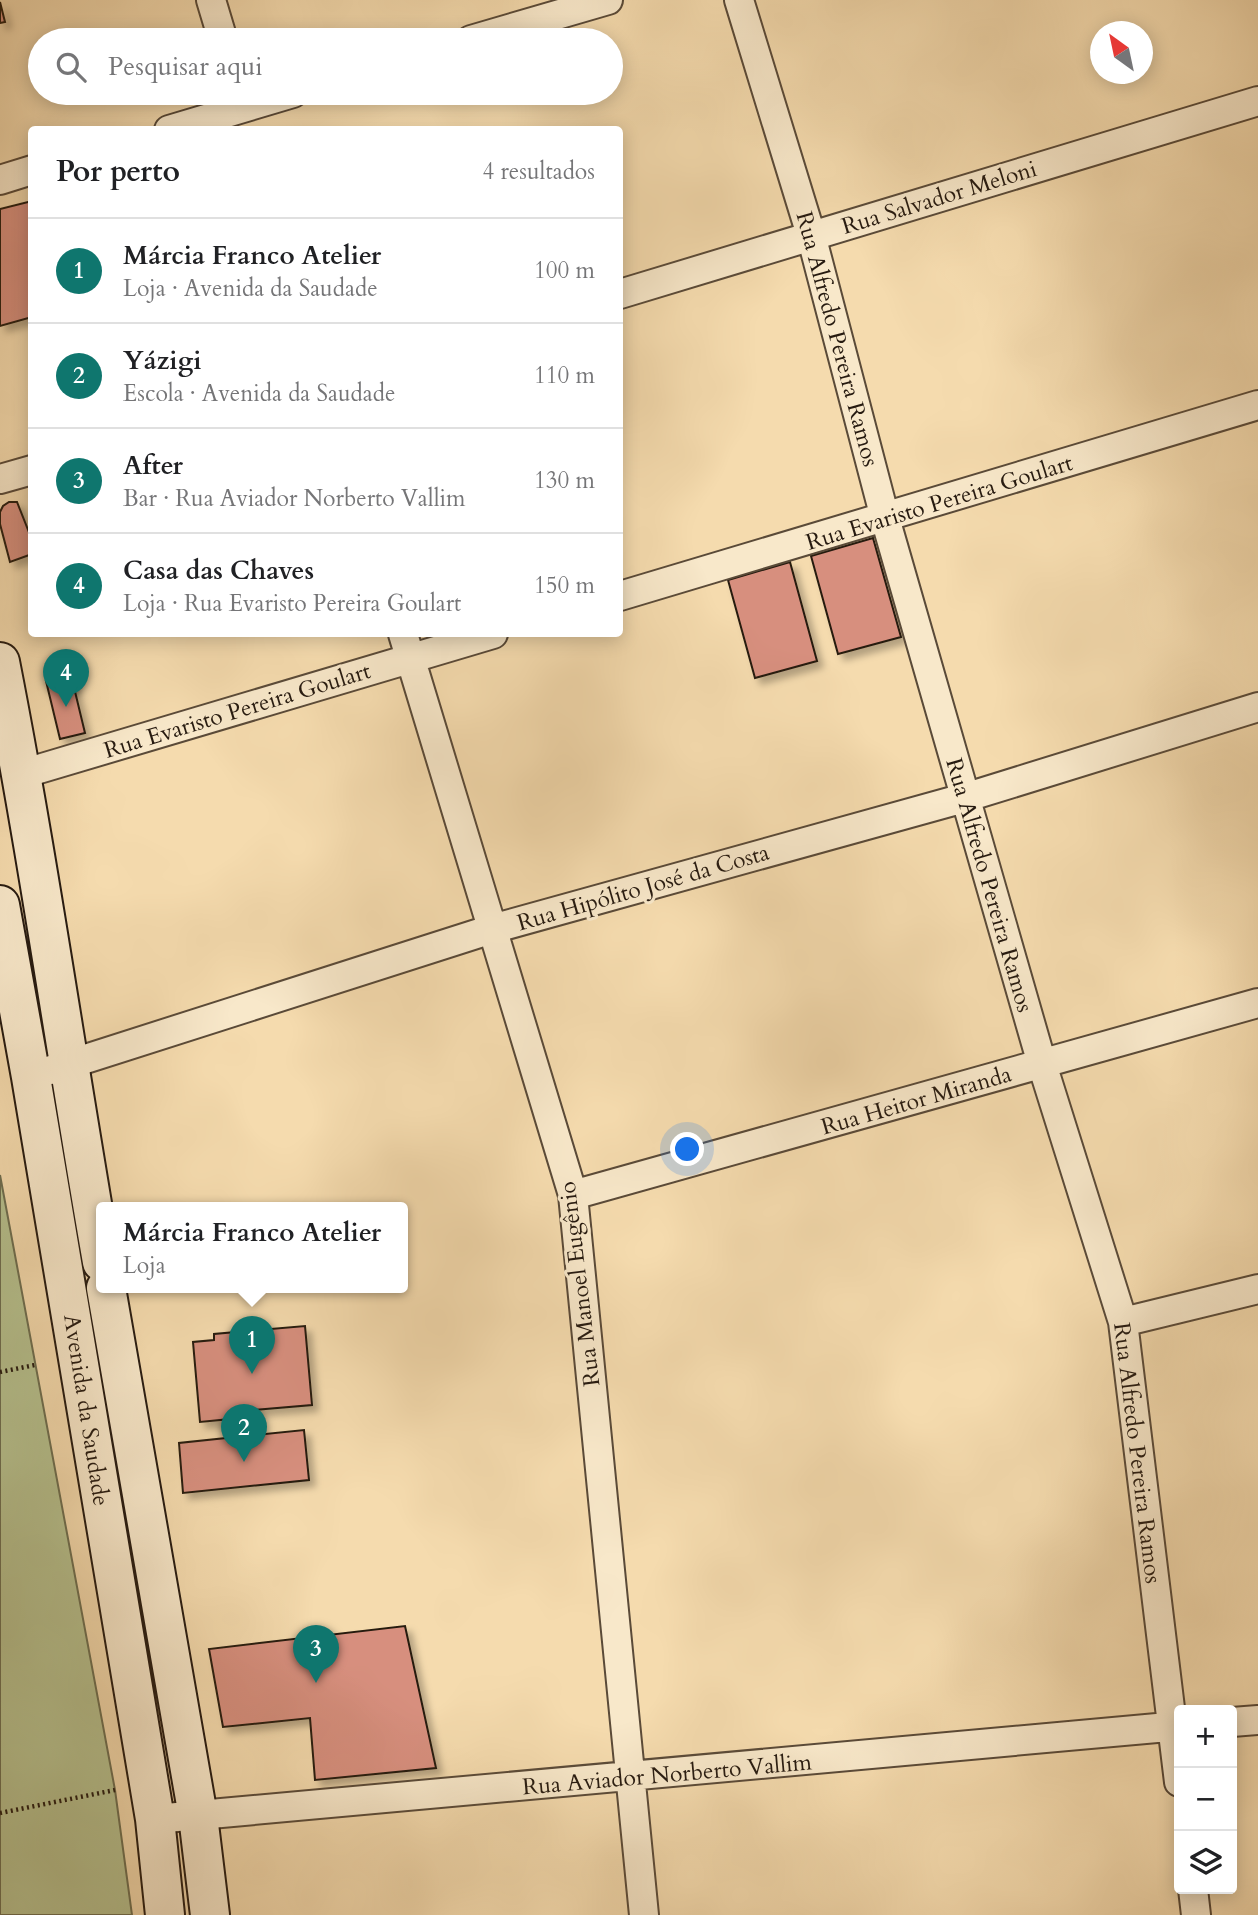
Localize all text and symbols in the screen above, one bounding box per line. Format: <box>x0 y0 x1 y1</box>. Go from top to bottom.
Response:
north arrow <box>1090 21 1153 84</box>
search box <box>28 28 623 105</box>
icon: search <box>52 48 90 86</box>
text: Pesquisar aqui <box>108 49 263 84</box>
text: Por perto <box>56 151 180 192</box>
street label: Rua Salvador Meloni <box>838 153 1041 242</box>
text: 4 resultados <box>482 156 595 187</box>
street label: Rua Alfredo Pereira Ramos <box>789 208 887 470</box>
text: Márcia Franco Atelier <box>123 238 381 273</box>
text: 1 <box>73 255 85 286</box>
text: 100 m <box>534 255 595 286</box>
text: Loja · Avenida da Saudade <box>123 273 378 304</box>
text: Yázigi <box>123 343 201 378</box>
text: 2 <box>73 360 85 391</box>
text: 110 m <box>534 360 595 391</box>
text: Escola · Avenida da Saudade <box>123 378 395 409</box>
street label: Rua Evaristo Pereira Goulart <box>802 447 1076 558</box>
text: After <box>123 448 183 483</box>
text: 3 <box>73 465 85 496</box>
text: 130 m <box>534 465 595 496</box>
text: Bar · Rua Aviador Norberto Vallim <box>123 483 465 514</box>
text: Casa das Chaves <box>123 553 314 588</box>
text: 4 <box>73 570 85 601</box>
text: 150 m <box>534 570 595 601</box>
text: Loja · Rua Evaristo Pereira Goulart <box>123 588 461 619</box>
pin: 4 <box>43 649 89 707</box>
street label: Rua Evaristo Pereira Goulart <box>100 655 374 766</box>
street label: Rua Alfredo Pereira Ramos <box>938 755 1041 1016</box>
street label: Rua Hipólito José da Costa <box>513 837 773 938</box>
street label: Rua Heitor Miranda <box>817 1058 1015 1143</box>
your location <box>670 1132 704 1166</box>
street label: Rua Manoel Eugênio <box>552 1180 607 1388</box>
popup <box>96 1202 408 1293</box>
text: Márcia Franco Atelier <box>123 1215 381 1250</box>
text: Loja <box>123 1250 166 1281</box>
street label: Avenida da Saudade <box>56 1312 117 1508</box>
pin: 1 <box>229 1316 275 1374</box>
street label: Rua Alfredo Pereira Ramos <box>1106 1321 1169 1585</box>
pin: 2 <box>221 1404 267 1462</box>
pin: 3 <box>293 1625 339 1683</box>
map controls <box>1174 1705 1237 1894</box>
button: + <box>1174 1705 1237 1768</box>
street label: Rua Aviador Norberto Vallim <box>521 1746 814 1803</box>
button: − <box>1174 1768 1237 1831</box>
button: layers <box>1174 1831 1237 1894</box>

